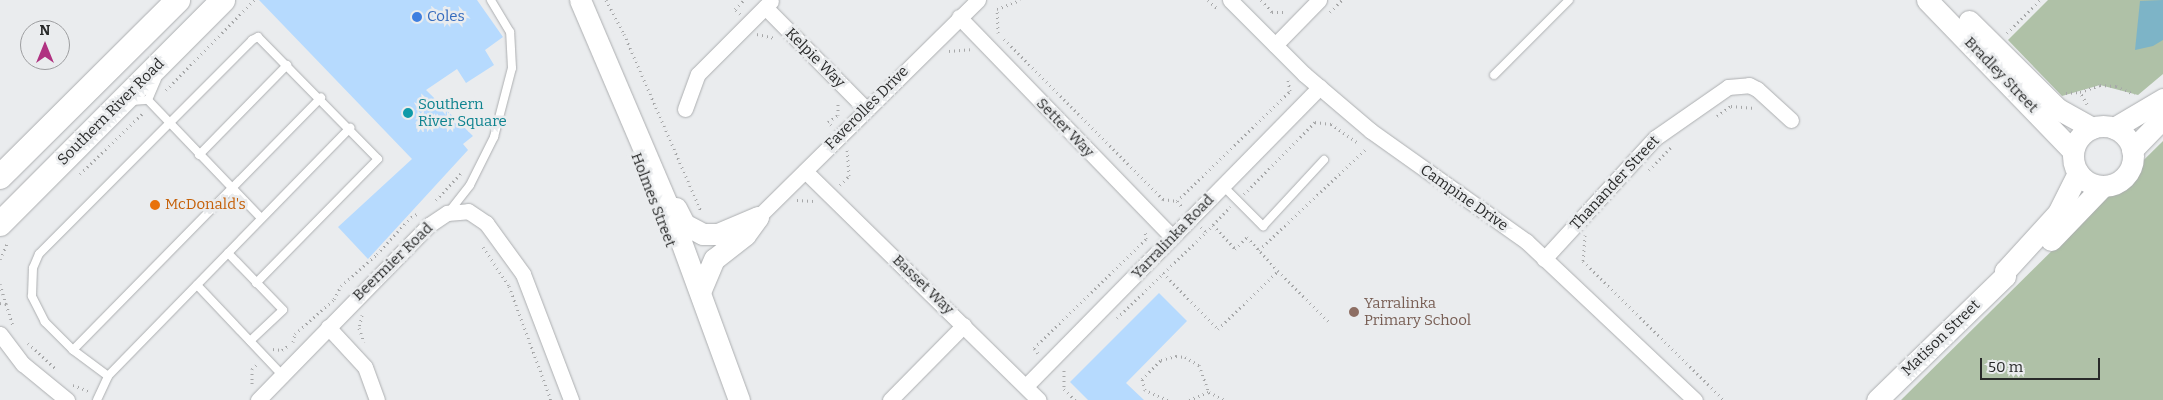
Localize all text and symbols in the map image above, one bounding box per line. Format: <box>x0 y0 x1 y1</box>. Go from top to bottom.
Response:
place label: Coles <box>427 8 465 26</box>
marker: Coles <box>411 11 423 23</box>
north arrow <box>20 20 70 70</box>
text: N <box>40 22 50 39</box>
street label: Kelpie Way <box>781 24 849 92</box>
street label: Bradley Street <box>1960 33 2042 117</box>
street label: Southern River Road <box>54 55 168 169</box>
street label: Faverolles Drive <box>822 63 912 153</box>
place label: Southern River Square <box>418 95 507 130</box>
street label: Setter Way <box>1032 95 1098 161</box>
marker: Southern River Square <box>402 107 414 119</box>
street label: Thanander Street <box>1567 132 1663 234</box>
street label: Holmes Street <box>627 150 679 250</box>
street label: Campine Drive <box>1417 161 1511 235</box>
street label: Yarralinka Road <box>1128 191 1218 283</box>
place label: McDonald's <box>165 196 246 214</box>
marker: McDonald's <box>149 199 161 211</box>
street label: Beermier Road <box>349 219 437 305</box>
street label: Basset Way <box>889 251 957 319</box>
place label: Yarralinka Primary School <box>1364 294 1471 329</box>
street label: Matison Street <box>1898 296 1984 380</box>
marker: Yarralinka Primary School <box>1348 306 1360 318</box>
scale bar <box>1983 348 2103 380</box>
text: 50 m <box>1988 358 2023 376</box>

